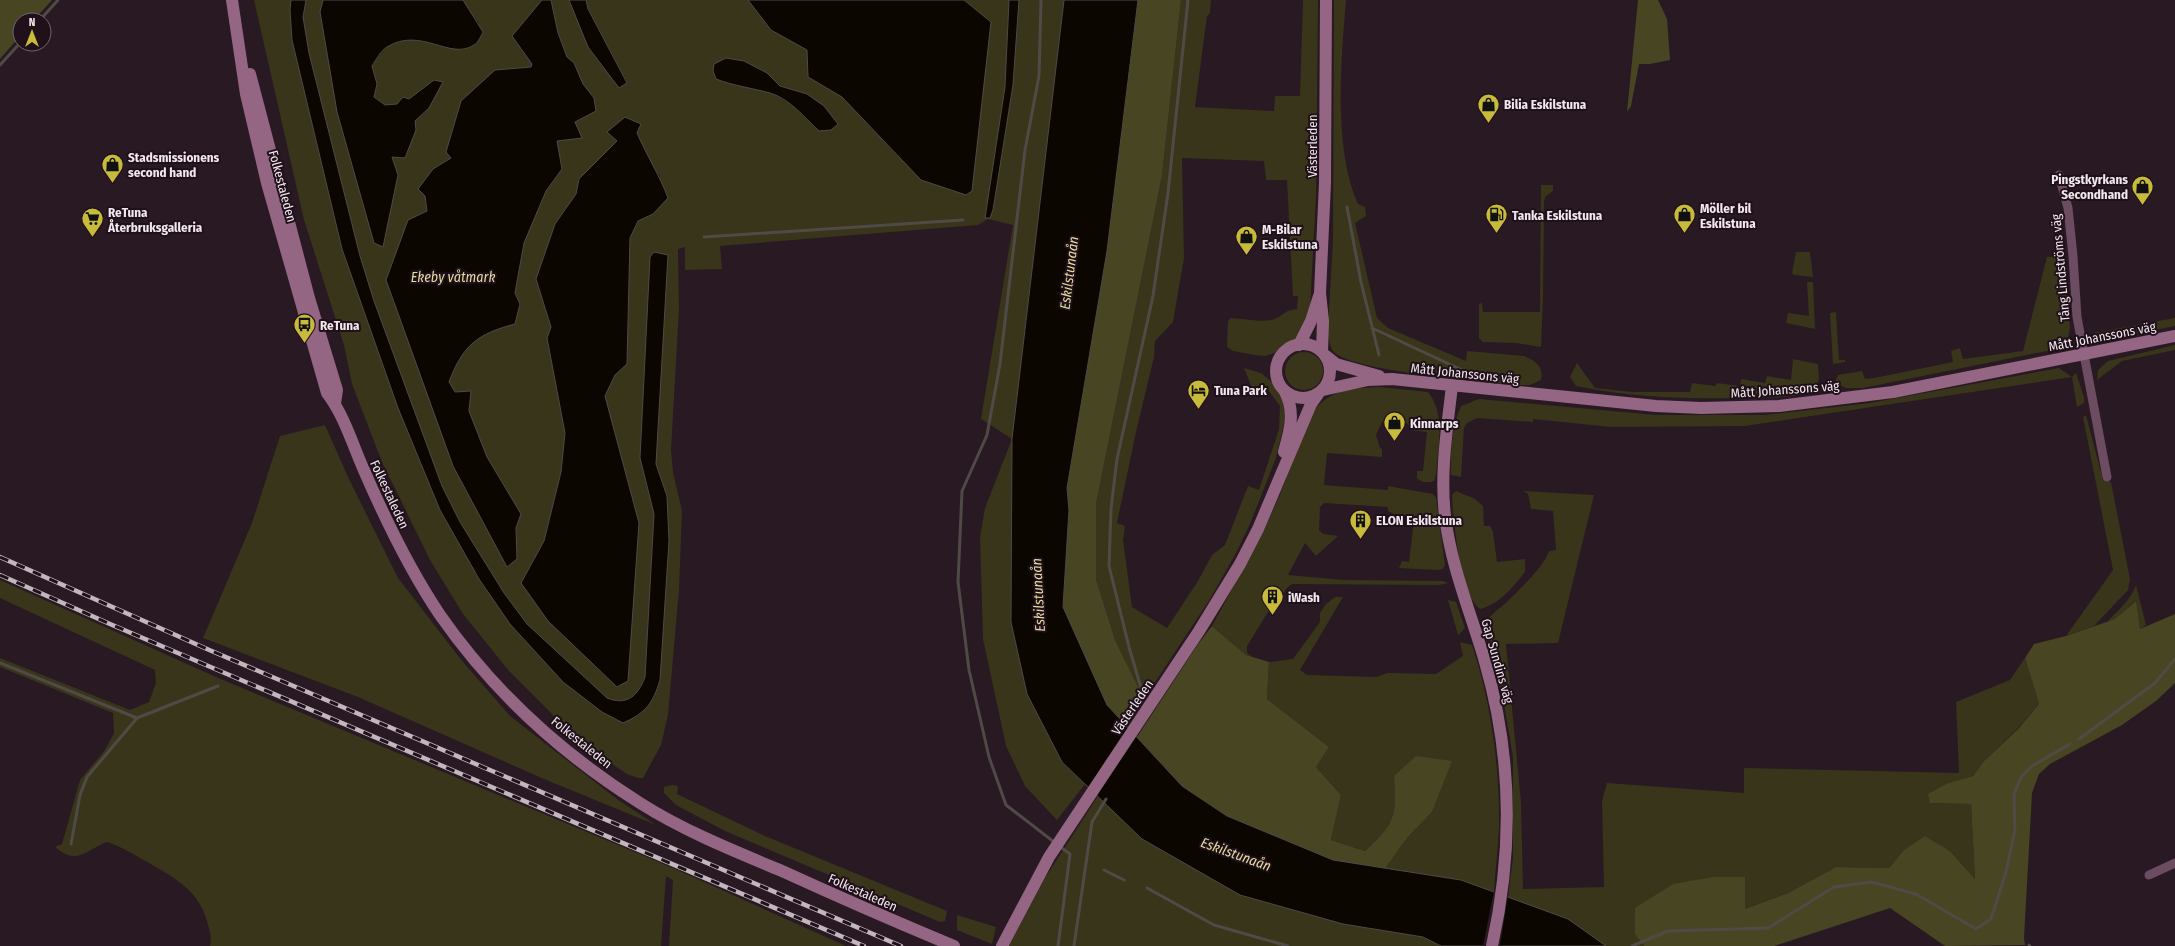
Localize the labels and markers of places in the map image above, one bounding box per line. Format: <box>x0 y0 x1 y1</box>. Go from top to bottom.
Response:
shop icon: Bilia Eskilstuna <box>1475 91 1501 124</box>
place label: Bilia Eskilstuna <box>1504 97 1587 112</box>
place label: Stadsmissionens second hand <box>128 150 220 180</box>
shop icon: Stadsmissionens second hand <box>99 151 125 184</box>
place label: Pingstkyrkans Secondhand <box>2051 172 2128 202</box>
shop icon: Pingstkyrkans Secondhand <box>2130 173 2156 206</box>
place label: Möller bil Eskilstuna <box>1700 201 1756 231</box>
fuel station icon: Tanka Eskilstuna <box>1483 202 1509 235</box>
shop icon: Möller bil Eskilstuna <box>1671 202 1697 235</box>
place label: ReTuna Återbruksgalleria <box>107 205 203 235</box>
supermarket icon: ReTuna Återbruksgalleria <box>80 206 106 239</box>
place label: Tanka Eskilstuna <box>1512 208 1603 223</box>
place label: M-Bilar Eskilstuna <box>1262 222 1318 252</box>
shop icon: M-Bilar Eskilstuna <box>1233 223 1259 256</box>
bus stop icon: ReTuna <box>292 312 318 345</box>
place label: ReTuna <box>320 318 360 333</box>
hotel icon: Tuna Park <box>1186 377 1212 410</box>
place label: Tuna Park <box>1214 383 1267 398</box>
shop icon: Kinnarps <box>1381 410 1407 443</box>
place label: Kinnarps <box>1410 416 1459 431</box>
building icon: ELON Eskilstuna <box>1347 507 1373 540</box>
place label: ELON Eskilstuna <box>1376 513 1462 528</box>
building icon: iWash <box>1260 584 1286 617</box>
place label: iWash <box>1288 590 1320 605</box>

